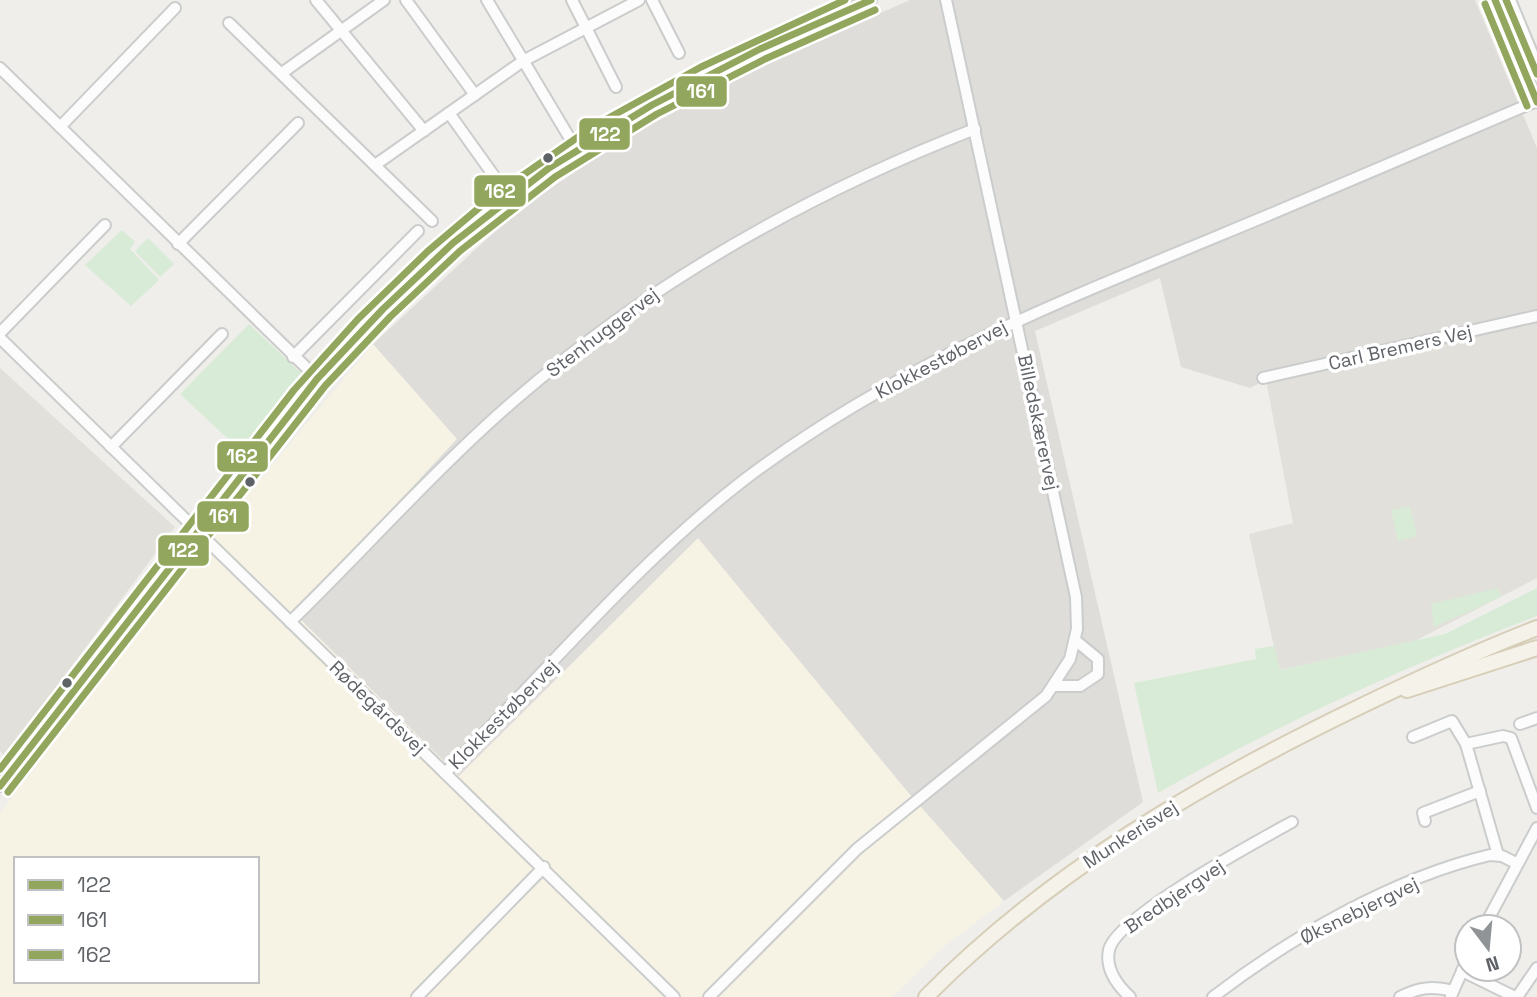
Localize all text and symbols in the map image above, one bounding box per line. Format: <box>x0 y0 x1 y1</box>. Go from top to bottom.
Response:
line badge: 161 <box>675 75 728 108</box>
text: 161 <box>687 79 715 104</box>
line badge: 122 <box>578 117 631 151</box>
text: 122 <box>589 122 621 147</box>
unlabelled marker <box>541 151 555 165</box>
line badge: 162 <box>473 174 527 208</box>
text: 162 <box>484 179 516 204</box>
street label: Stenhuggervej <box>541 282 664 383</box>
street label: Klokkestøbervej <box>871 314 1011 405</box>
street label: Carl Bremers Vej <box>1326 319 1474 376</box>
street label: Billedskærervej <box>1012 352 1065 493</box>
line badge: 162 <box>216 440 269 473</box>
text: 162 <box>226 444 258 469</box>
unlabelled marker <box>243 475 257 489</box>
line badge: 161 <box>196 500 250 533</box>
text: 161 <box>209 504 237 529</box>
line badge: 122 <box>157 534 210 567</box>
text: 122 <box>167 538 199 563</box>
street label: Klokkestøbervej <box>443 654 564 775</box>
street label: Rødegårdsvej <box>324 655 431 760</box>
unlabelled marker <box>60 676 74 690</box>
street label: Munkerisvej <box>1078 795 1182 874</box>
street label: Bredbjergvej <box>1119 854 1229 939</box>
legend <box>14 857 259 983</box>
text: 122 <box>77 871 111 898</box>
street label: Øksnebjergvej <box>1296 871 1422 950</box>
text: 161 <box>77 906 107 933</box>
north arrow <box>1453 913 1523 983</box>
text: 162 <box>77 941 111 968</box>
text: N <box>1483 950 1502 978</box>

